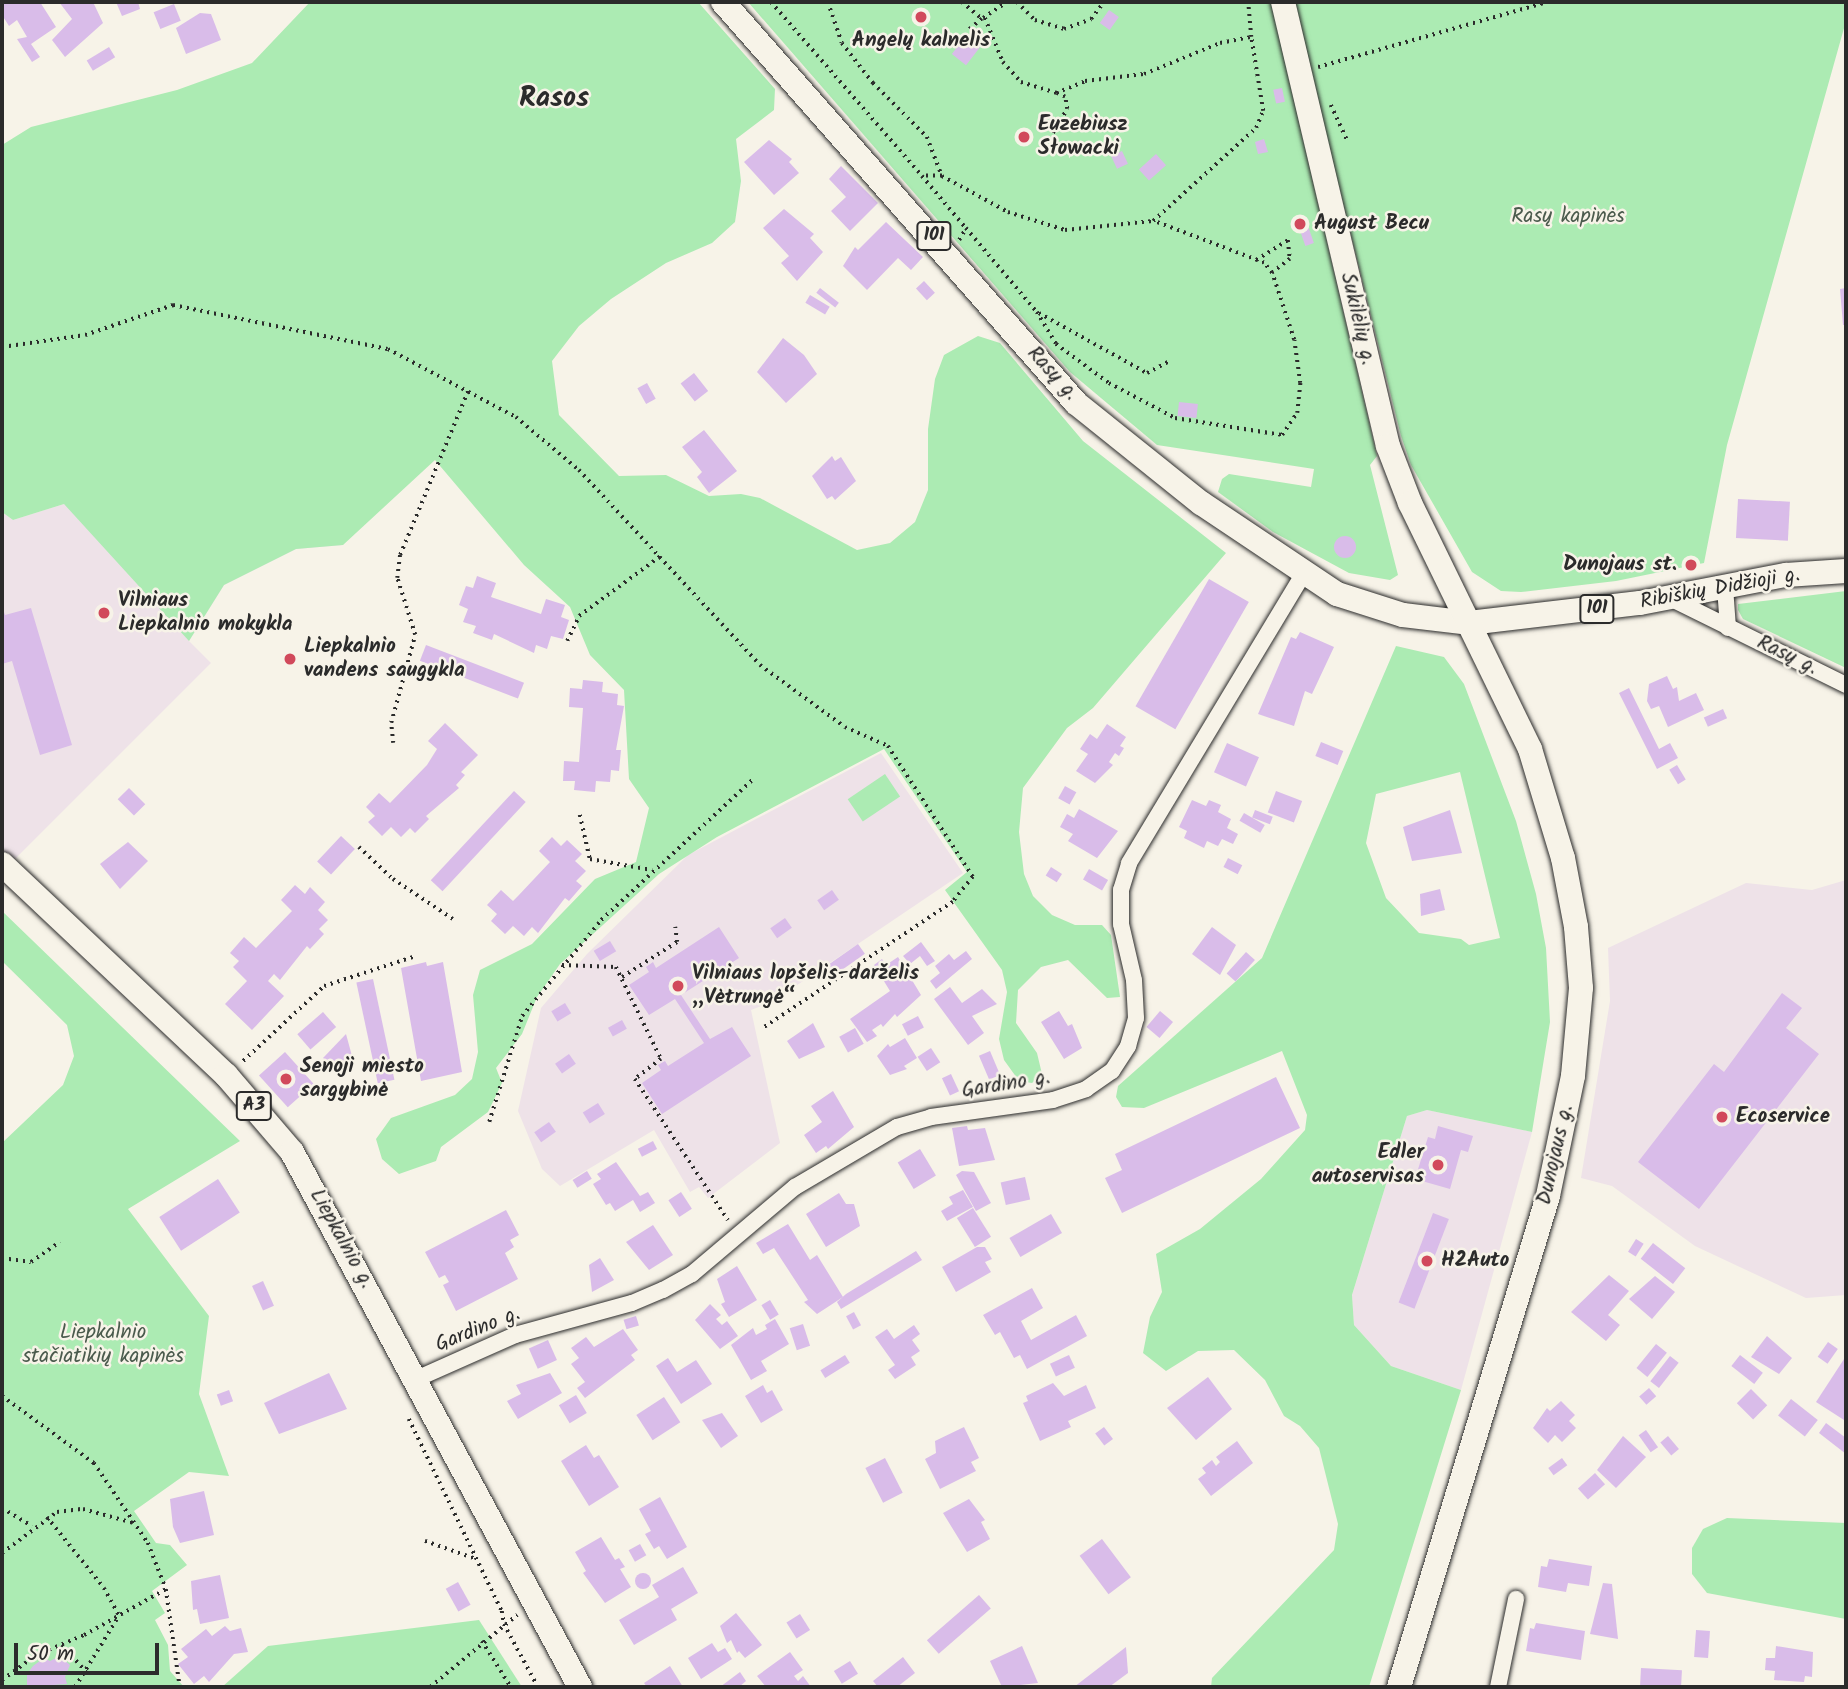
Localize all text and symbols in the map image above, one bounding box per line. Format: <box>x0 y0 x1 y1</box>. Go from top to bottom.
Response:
marker: Angelų kalnelis <box>913 9 929 25</box>
place label: Angelų kalnelis <box>852 28 990 54</box>
district label: Rasos <box>519 82 589 116</box>
place label: Euzebiusz Słowacki <box>1038 112 1128 162</box>
marker: Euzebiusz Słowacki <box>1016 129 1032 145</box>
park label: Rasų kapinės <box>1511 204 1625 230</box>
place label: August Becu <box>1314 211 1429 237</box>
marker: August Becu <box>1292 216 1308 232</box>
road number: 101 <box>915 220 953 252</box>
street label: Sukilėlių g. <box>1334 270 1380 368</box>
street label: Rasų g. <box>1021 342 1083 406</box>
place label: Dunojaus st. <box>1563 552 1677 578</box>
marker: Dunojaus st. <box>1683 557 1699 573</box>
street label: Ribiškių Didžioji g. <box>1638 563 1802 615</box>
place label: Vilniaus Liepkalnio mokykla <box>118 588 293 638</box>
road number: 101 <box>1578 594 1616 624</box>
marker: Vilniaus Liepkalnio mokykla <box>96 605 112 621</box>
street label: Rasų g. <box>1752 631 1822 681</box>
place label: Liepkalnio vandens saugykla <box>304 634 465 684</box>
marker: Liepkalnio vandens saugykla <box>282 651 298 667</box>
place label: Vilniaus lopšelis-darželis „Vėtrungė“ <box>692 961 919 1011</box>
marker: Vilniaus lopšelis-darželis „Vėtrungė“ <box>670 978 686 994</box>
place label: Senoji miesto sargybinė <box>300 1054 424 1104</box>
street label: Gardino g. <box>960 1066 1052 1104</box>
marker: Senoji miesto sargybinė <box>278 1071 294 1087</box>
road number: A3 <box>235 1090 273 1122</box>
street label: Dunojaus g. <box>1532 1102 1580 1208</box>
place label: Ecoservice <box>1736 1104 1830 1130</box>
marker: Ecoservice <box>1714 1109 1730 1125</box>
place label: Edler autoservisas <box>1312 1140 1424 1190</box>
marker: Edler autoservisas <box>1430 1157 1446 1173</box>
street label: Liepkalnio g. <box>303 1185 379 1293</box>
place label: H2Auto <box>1441 1248 1509 1274</box>
marker: H2Auto <box>1419 1253 1435 1269</box>
street label: Gardino g. <box>432 1302 524 1358</box>
park label: Liepkalnio stačiatikių kapinės <box>22 1320 184 1370</box>
scale bar <box>18 1630 163 1674</box>
text: 50 m <box>27 1638 74 1671</box>

